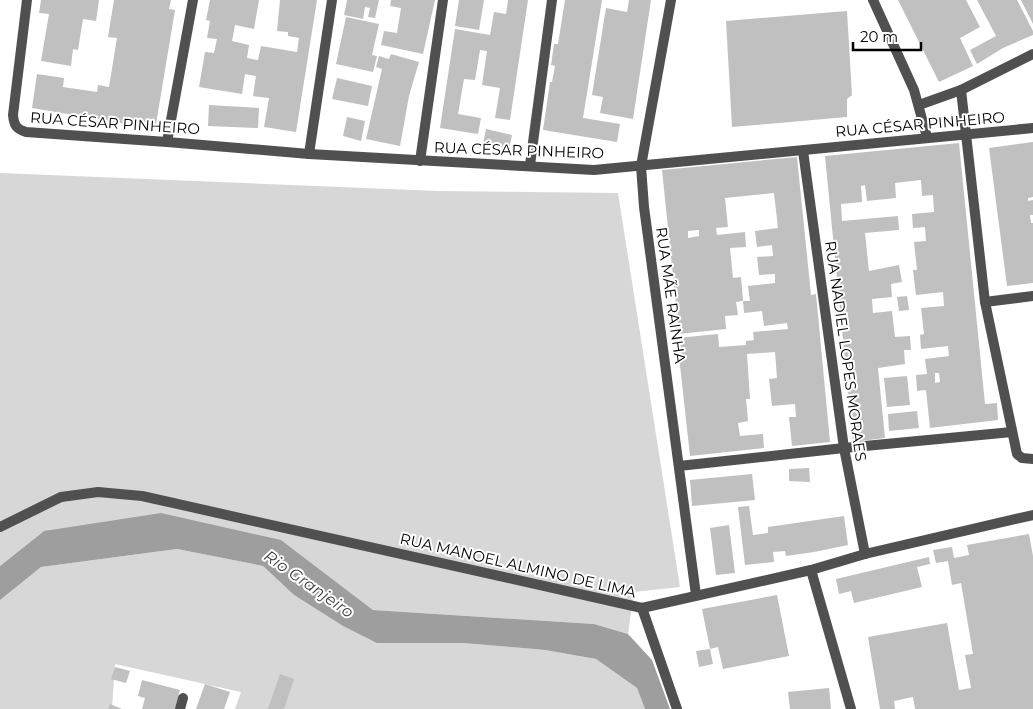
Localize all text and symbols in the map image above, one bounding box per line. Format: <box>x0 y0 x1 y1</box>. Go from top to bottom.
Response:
scale bar <box>853 20 920 52</box>
text: 20 m <box>860 27 898 46</box>
street label: RUA CÉSAR PINHEIRO <box>834 107 1006 141</box>
street label: RUA CÉSAR PINHEIRO <box>29 108 201 138</box>
street label: RUA CÉSAR PINHEIRO <box>434 138 604 162</box>
street label: RUA MÃE RAINHA <box>652 226 690 365</box>
street label: RUA NADIEL LOPES MORAES <box>821 239 871 463</box>
street label: RUA MANOEL ALMINO DE LIMA <box>398 529 638 602</box>
water label: Rio Granjeiro <box>261 546 357 622</box>

